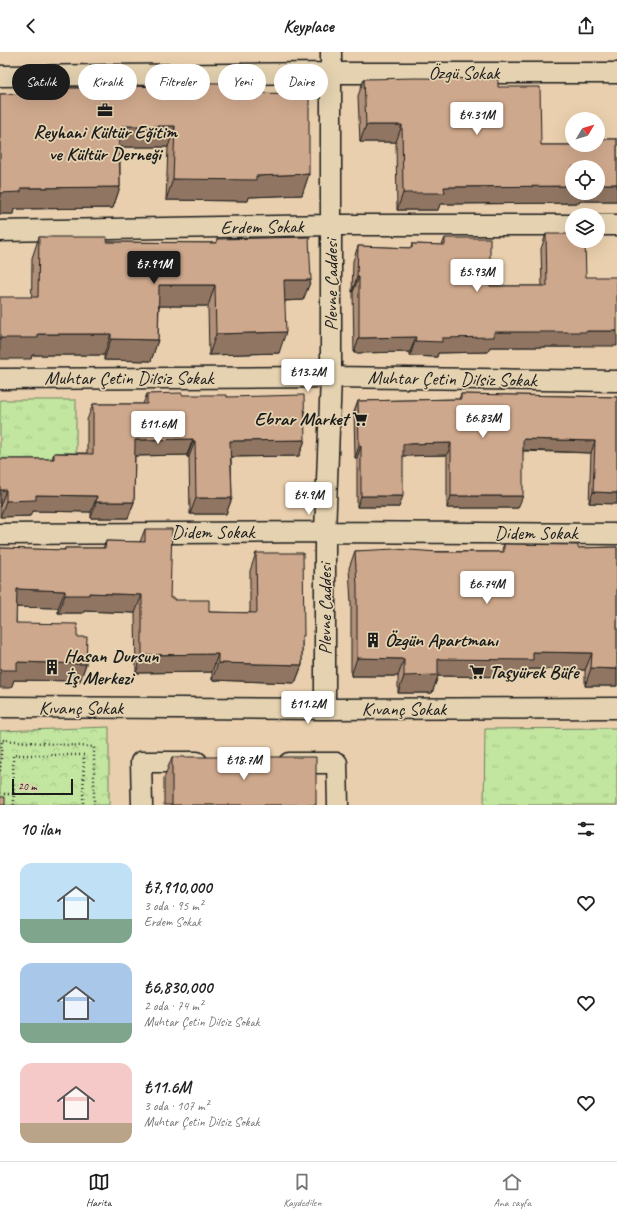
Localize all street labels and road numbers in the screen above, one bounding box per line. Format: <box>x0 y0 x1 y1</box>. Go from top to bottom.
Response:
street label: Özgü Sokak <box>428 61 501 85</box>
street label: Erdem Sokak <box>220 214 305 240</box>
street label: Plevne Caddesi <box>319 237 343 331</box>
street label: Muhtar Çetin Dilsiz Sokak <box>45 366 216 390</box>
street label: Muhtar Çetin Dilsiz Sokak <box>367 366 539 393</box>
street label: Didem Sokak <box>172 520 256 544</box>
street label: Didem Sokak <box>495 521 579 545</box>
street label: Plevne Caddesi <box>313 561 337 655</box>
street label: Kıvanç Sokak <box>39 696 124 720</box>
street label: Kıvanç Sokak <box>362 697 447 721</box>

